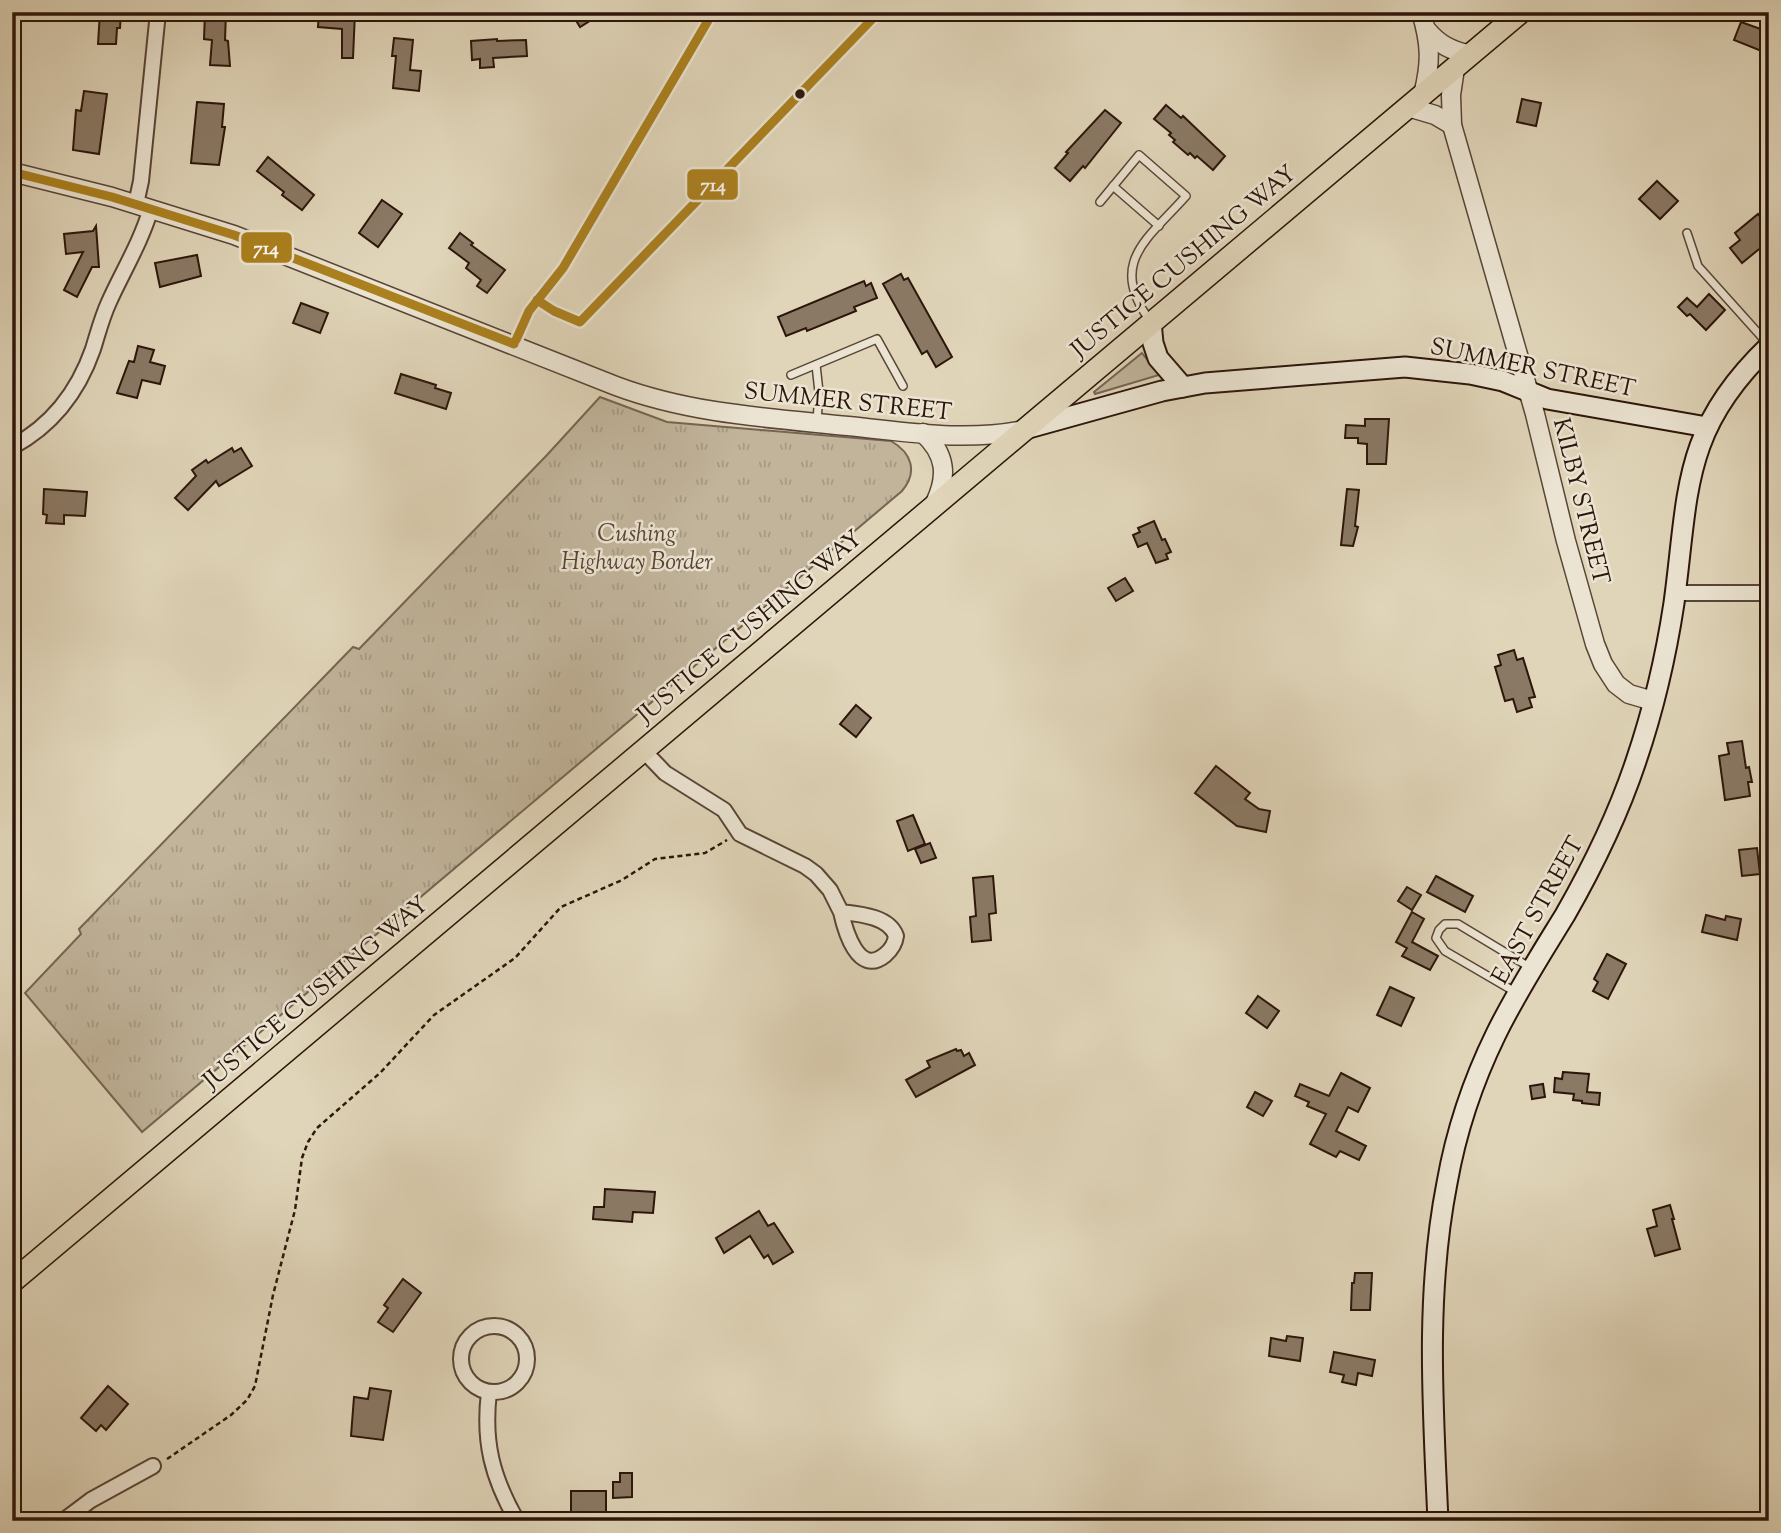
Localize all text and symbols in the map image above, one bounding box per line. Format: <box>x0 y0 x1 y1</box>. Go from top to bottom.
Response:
unlabelled marker <box>793 87 807 101</box>
street label: JUSTICE CUSHING WAY <box>1063 158 1304 368</box>
line badge: 714 <box>686 168 739 201</box>
text: 714 <box>700 173 726 200</box>
line badge: 714 <box>240 231 293 264</box>
text: 714 <box>253 236 279 263</box>
street label: SUMMER STREET <box>1427 331 1638 407</box>
street label: SUMMER STREET <box>742 375 954 431</box>
street label: KILBY STREET <box>1543 415 1617 588</box>
park label: Cushing Highway Border <box>561 518 713 580</box>
street label: JUSTICE CUSHING WAY <box>629 523 870 733</box>
street label: EAST STREET <box>1484 831 1593 991</box>
street label: JUSTICE CUSHING WAY <box>195 889 436 1099</box>

